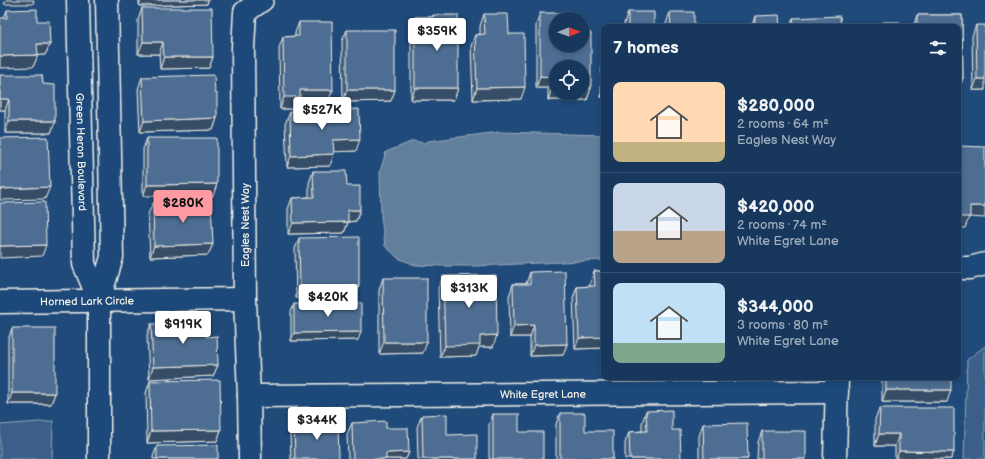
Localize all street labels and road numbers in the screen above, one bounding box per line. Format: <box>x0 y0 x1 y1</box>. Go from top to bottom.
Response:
street label: Green Heron Boulevard <box>73 93 89 211</box>
street label: Eagles Nest Way <box>239 183 252 267</box>
street label: Horned Lark Circle <box>40 294 134 309</box>
street label: White Egret Lane <box>500 388 587 401</box>

